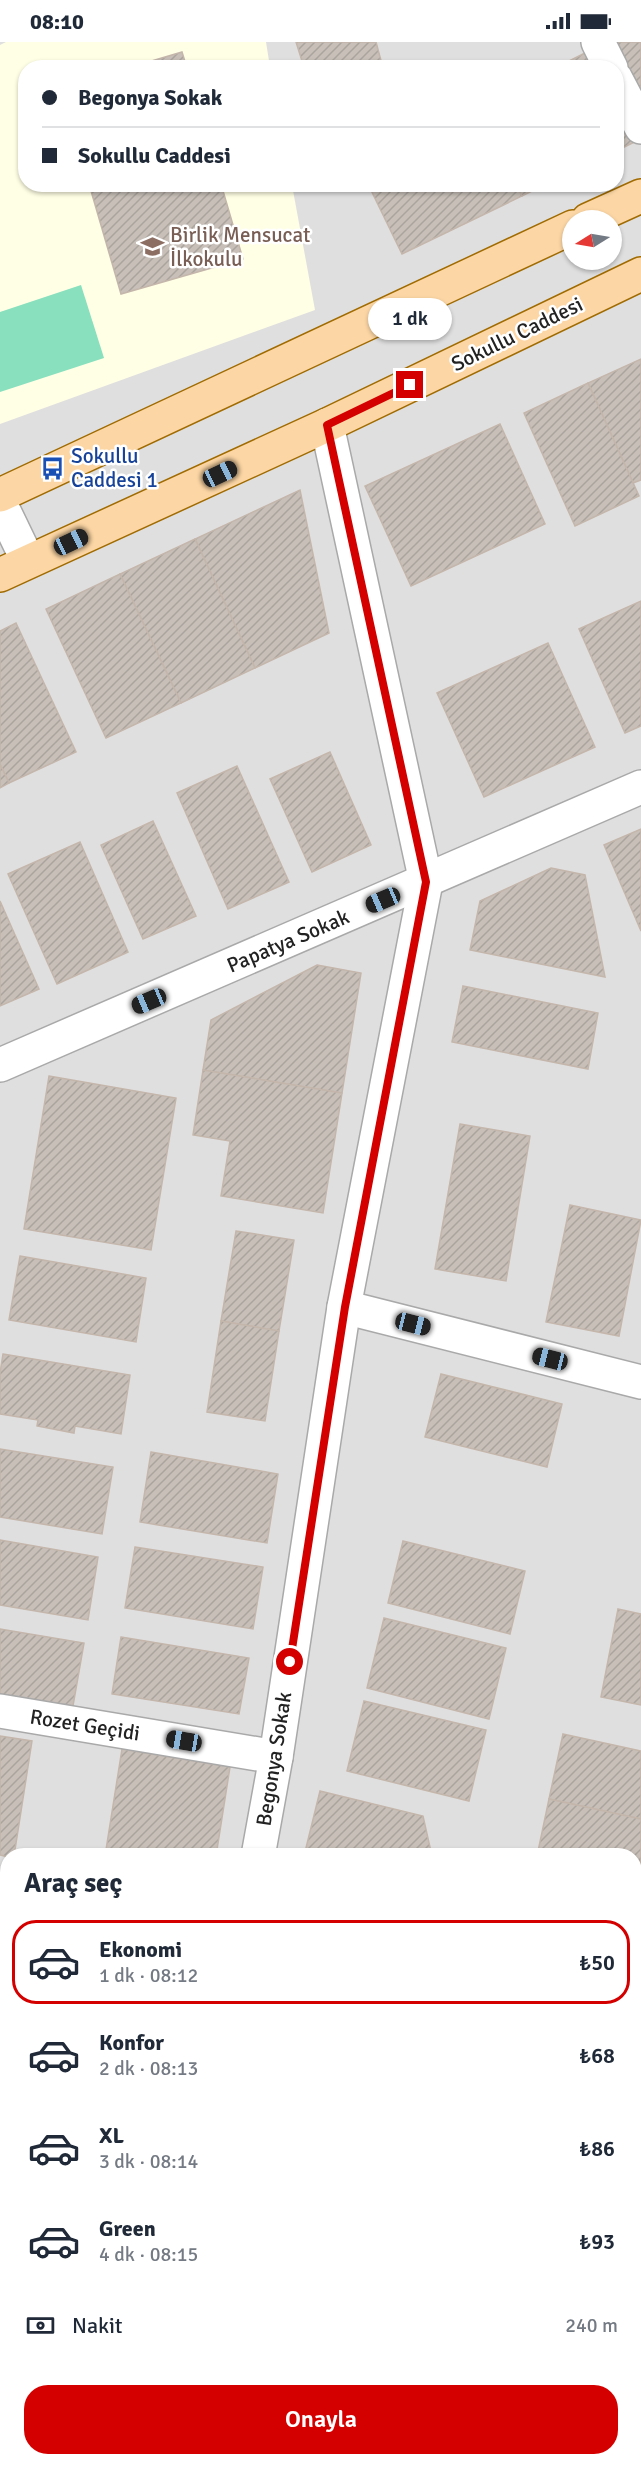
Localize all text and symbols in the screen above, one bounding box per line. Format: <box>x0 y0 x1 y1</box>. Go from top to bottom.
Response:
text: 08:10 <box>30 8 84 35</box>
text: Begonya Sokak <box>78 84 222 111</box>
text: Sokullu Caddesi <box>78 142 231 169</box>
north arrow <box>562 210 622 270</box>
map controls <box>562 210 622 270</box>
place label: Birlik Mensucat İlkokulu <box>170 222 310 272</box>
school or university icon: Birlik Mensucat İlkokulu <box>139 234 165 260</box>
street label: Sokullu Caddesi <box>447 291 587 377</box>
callout: 1 dk <box>368 298 452 340</box>
text: 1 dk <box>392 306 428 331</box>
route end <box>396 371 423 398</box>
place label: Sokullu Caddesi 1 <box>71 443 158 493</box>
bus stop icon: Sokullu Caddesi 1 <box>40 455 66 481</box>
car <box>200 458 240 490</box>
car <box>51 526 91 558</box>
car <box>363 885 403 915</box>
street label: Papatya Sokak <box>223 903 353 978</box>
car <box>129 986 169 1016</box>
car <box>393 1311 433 1337</box>
car <box>530 1346 570 1372</box>
route start <box>276 1648 303 1675</box>
street label: Begonya Sokak <box>251 1690 298 1828</box>
street label: Rozet Geçidi <box>28 1703 142 1747</box>
car <box>165 1729 203 1753</box>
text: Araç seç <box>24 1867 122 1900</box>
icon: car <box>27 1935 81 1989</box>
text: Ekonomi <box>99 1936 182 1963</box>
text: ₺50 <box>579 1949 615 1976</box>
text: 1 dk · 08:12 <box>99 1963 198 1988</box>
icon: car <box>27 2028 81 2082</box>
text: Konfor <box>99 2029 164 2056</box>
text: ₺68 <box>579 2042 615 2069</box>
text: 2 dk · 08:13 <box>99 2056 198 2081</box>
icon: car <box>27 2121 81 2175</box>
text: XL <box>99 2122 124 2149</box>
text: ₺86 <box>579 2135 615 2162</box>
text: 3 dk · 08:14 <box>99 2149 198 2174</box>
icon: car <box>27 2214 81 2268</box>
text: Green <box>99 2215 156 2242</box>
text: ₺93 <box>579 2228 615 2255</box>
text: 4 dk · 08:15 <box>99 2242 198 2267</box>
icon: cash <box>24 2309 57 2342</box>
text: Nakit <box>72 2312 123 2339</box>
text: 240 m <box>565 2313 618 2338</box>
button: Onayla <box>24 2385 618 2454</box>

